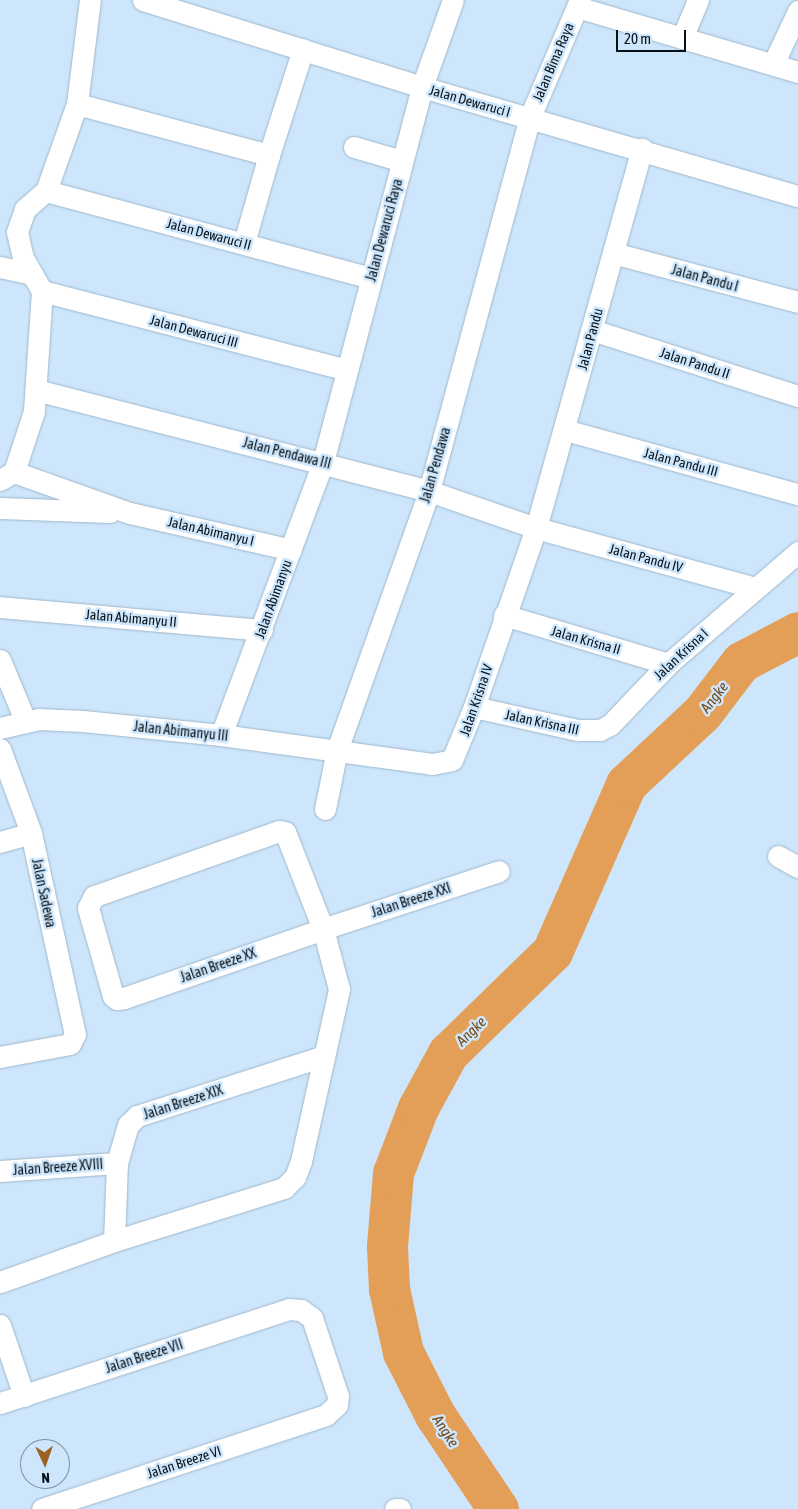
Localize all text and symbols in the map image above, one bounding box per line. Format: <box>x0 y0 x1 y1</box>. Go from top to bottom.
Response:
street label: Jalan Bima Raya <box>529 20 577 104</box>
scale bar <box>618 20 688 52</box>
text: 20 m <box>624 30 651 47</box>
street label: Jalan Dewaruci I <box>428 81 512 121</box>
street label: Jalan Dewaruci Raya <box>362 177 406 283</box>
street label: Jalan Dewaruci II <box>165 215 253 253</box>
street label: Jalan Pandu I <box>670 261 740 295</box>
street label: Jalan Pandu <box>574 306 606 372</box>
street label: Jalan Dewaruci III <box>148 311 240 351</box>
street label: Jalan Pandu II <box>658 344 732 382</box>
street label: Jalan Pendawa <box>416 425 454 505</box>
street label: Jalan Pendawa III <box>241 434 333 472</box>
street label: Jalan Pandu III <box>642 444 720 480</box>
street label: Jalan Abimanyu I <box>166 513 256 549</box>
street label: Jalan Pandu IV <box>607 540 685 576</box>
street label: Jalan Abimanyu <box>251 557 295 641</box>
street label: Jalan Abimanyu II <box>85 606 177 630</box>
street label: Jalan Krisna II <box>549 622 623 658</box>
street label: Jalan Krisna I <box>650 625 712 683</box>
street label: Jalan Krisna IV <box>456 662 496 738</box>
water label: Angke <box>696 678 732 716</box>
street label: Jalan Krisna III <box>504 706 580 738</box>
street label: Jalan Abimanyu III <box>133 718 229 744</box>
street label: Jalan Sadewa <box>29 857 59 929</box>
street label: Jalan Breeze XXI <box>369 879 453 921</box>
street label: Jalan Breeze XX <box>178 944 258 986</box>
water label: Angke <box>452 1012 490 1050</box>
street label: Jalan Breeze XIX <box>141 1081 225 1123</box>
street label: Jalan Breeze XVIII <box>12 1155 104 1179</box>
street label: Jalan Breeze VII <box>103 1336 185 1376</box>
water label: Angke <box>429 1412 463 1450</box>
north arrow <box>20 1439 70 1489</box>
street label: Jalan Breeze VI <box>145 1442 223 1482</box>
text: N <box>41 1470 50 1486</box>

